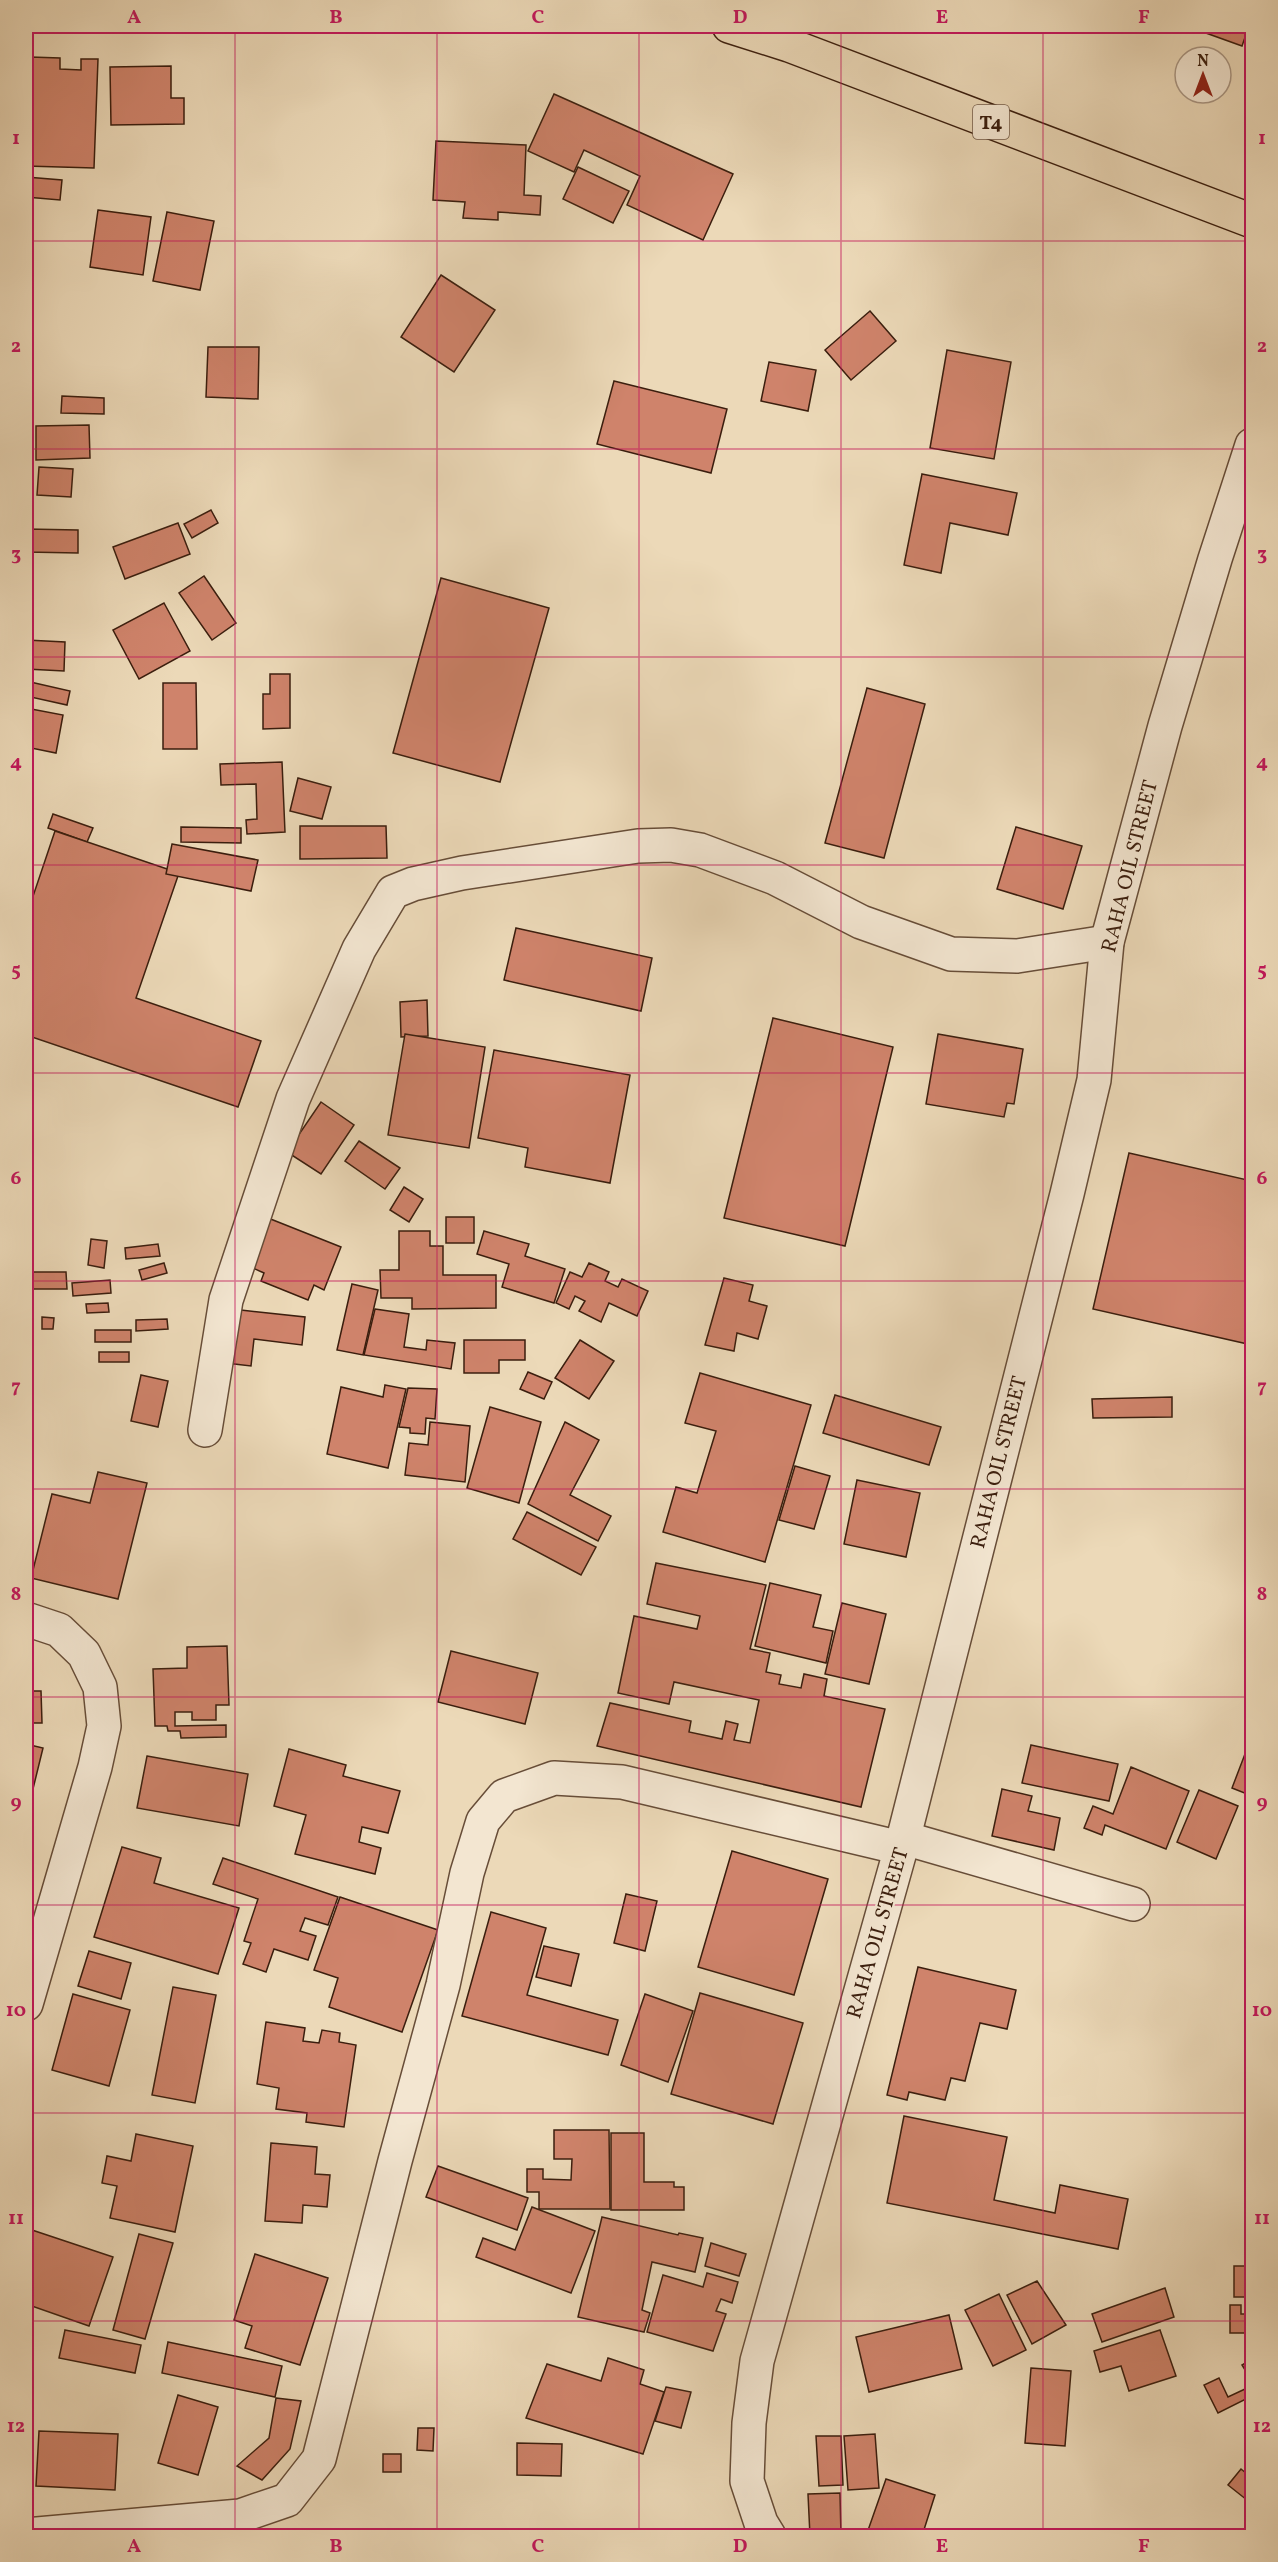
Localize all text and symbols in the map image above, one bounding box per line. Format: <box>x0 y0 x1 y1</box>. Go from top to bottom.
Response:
text: A <box>127 4 141 32</box>
text: B <box>329 4 343 32</box>
text: C <box>532 4 545 32</box>
text: D <box>733 4 747 32</box>
text: E <box>936 4 948 32</box>
text: F <box>1138 4 1150 32</box>
north arrow <box>1173 45 1233 105</box>
text: N <box>1197 51 1209 73</box>
road number: T4 <box>973 105 1009 139</box>
text: 1 <box>12 125 20 153</box>
text: 1 <box>1258 125 1266 153</box>
text: 2 <box>11 333 21 361</box>
text: 2 <box>1257 333 1267 361</box>
text: 3 <box>11 541 21 569</box>
text: 3 <box>1257 541 1267 569</box>
text: 4 <box>10 749 22 777</box>
text: 4 <box>1256 749 1268 777</box>
street label: RAHA OIL STREET <box>1095 777 1166 956</box>
text: 5 <box>11 957 21 985</box>
text: 5 <box>1257 957 1267 985</box>
text: 6 <box>11 1165 22 1193</box>
text: 6 <box>1257 1165 1268 1193</box>
text: 7 <box>11 1373 21 1401</box>
street label: RAHA OIL STREET <box>964 1373 1035 1552</box>
text: 7 <box>1257 1373 1267 1401</box>
text: 8 <box>11 1581 21 1609</box>
text: 8 <box>1257 1581 1267 1609</box>
text: 9 <box>10 1789 22 1817</box>
text: 9 <box>1256 1789 1268 1817</box>
street label: RAHA OIL STREET <box>840 1845 917 2022</box>
text: 10 <box>6 1997 26 2025</box>
text: 10 <box>1252 1997 1272 2025</box>
text: 11 <box>8 2205 24 2233</box>
text: 11 <box>1254 2205 1270 2233</box>
text: 12 <box>7 2413 25 2441</box>
text: 12 <box>1253 2413 1271 2441</box>
text: A <box>127 2533 141 2561</box>
text: B <box>329 2533 343 2561</box>
text: C <box>532 2533 545 2561</box>
text: D <box>733 2533 747 2561</box>
text: E <box>936 2533 948 2561</box>
text: F <box>1138 2533 1150 2561</box>

